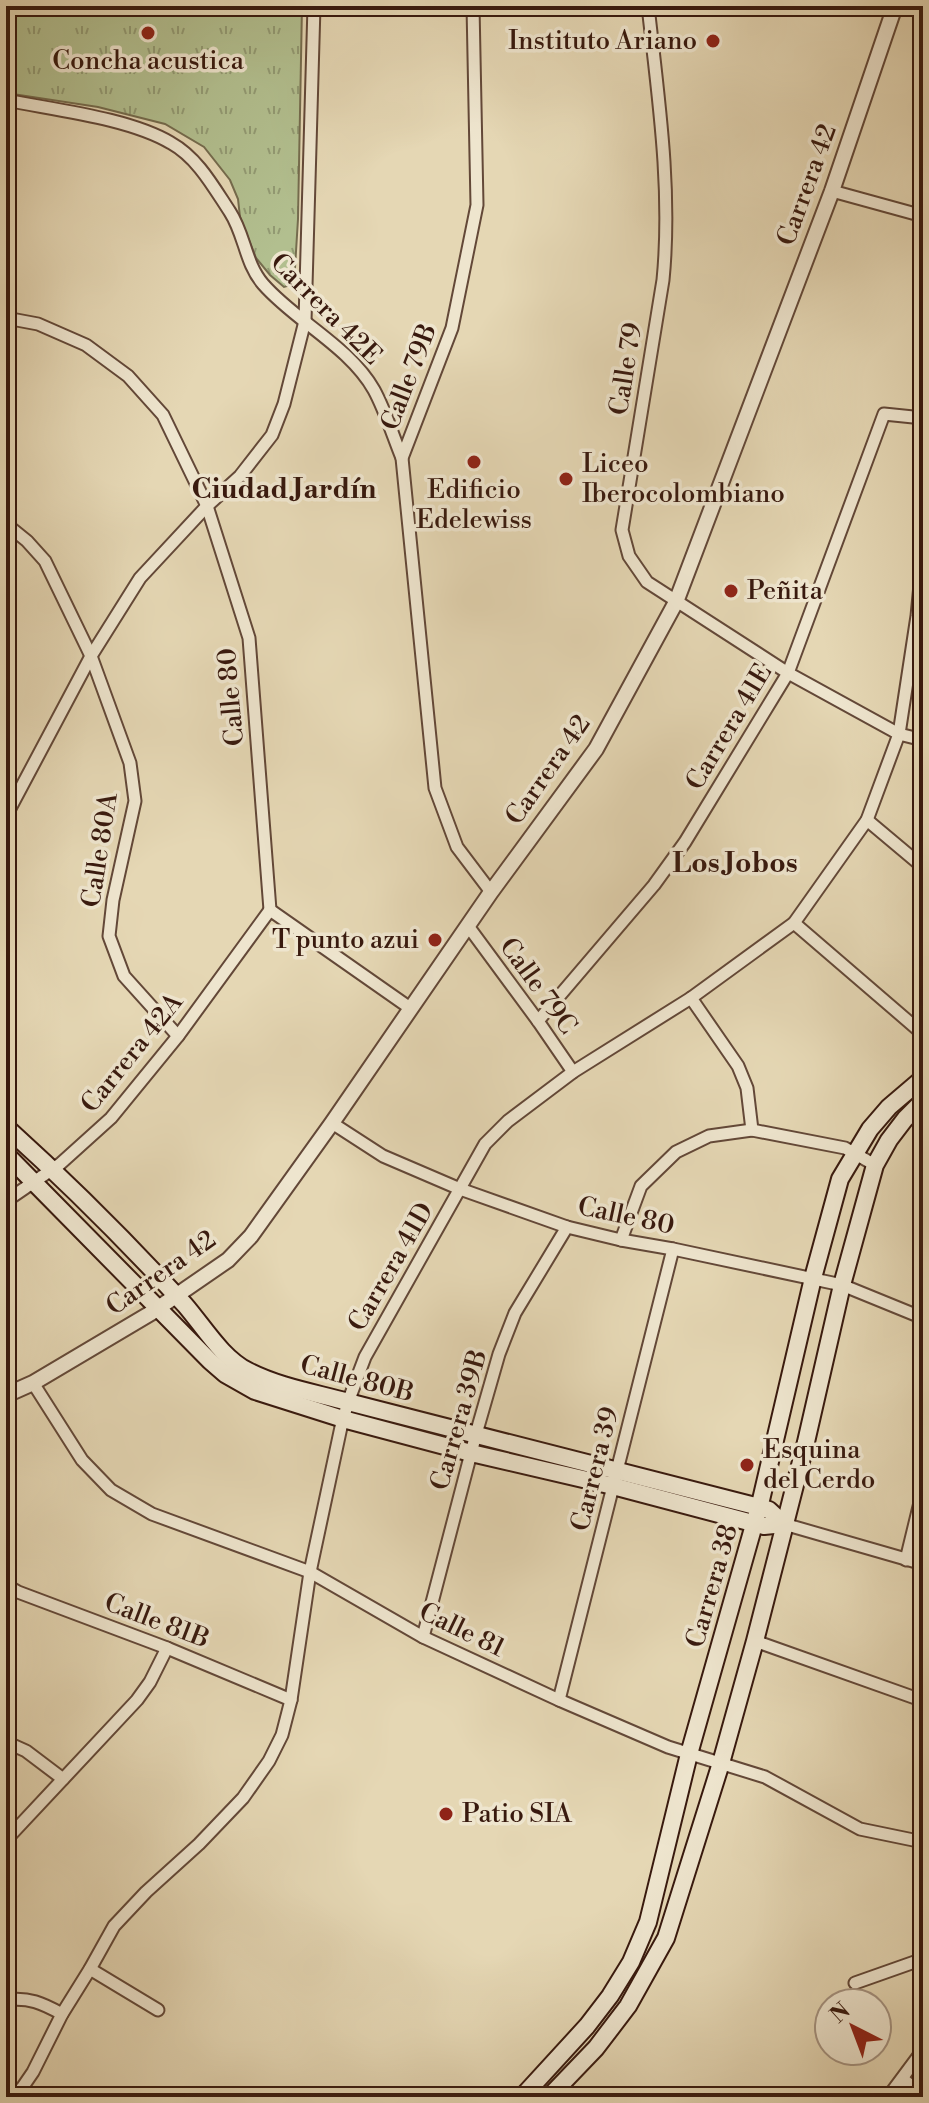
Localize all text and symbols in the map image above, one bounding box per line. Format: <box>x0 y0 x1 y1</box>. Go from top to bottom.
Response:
marker: Concha acustica <box>139 24 157 42</box>
place label: Instituto Ariano <box>508 25 697 57</box>
marker: Instituto Ariano <box>704 32 722 50</box>
place label: Concha acustica <box>52 45 245 77</box>
street label: Carrera 42 <box>770 120 844 250</box>
street label: Carrera 42E <box>263 246 389 372</box>
street label: Calle 79B <box>374 319 444 435</box>
street label: Calle 79 <box>603 320 649 418</box>
place label: Liceo Iberocolombiano <box>582 448 785 510</box>
marker: Edificio Edelewiss <box>465 453 483 471</box>
marker: Liceo Iberocolombiano <box>557 470 575 488</box>
district label: Ciudad Jardín <box>192 472 376 507</box>
place label: Edificio Edelewiss <box>416 474 532 536</box>
place label: Peñita <box>747 575 824 607</box>
marker: Peñita <box>722 582 740 600</box>
street label: Calle 80 <box>211 647 251 747</box>
street label: Carrera 41E <box>679 658 779 796</box>
street label: Carrera 42 <box>499 709 597 831</box>
street label: Calle 80A <box>75 789 125 910</box>
district label: Los Jobos <box>672 846 798 881</box>
place label: T punto azui <box>272 924 419 956</box>
marker: T punto azui <box>426 931 444 949</box>
street label: Calle 79C <box>492 932 584 1040</box>
street label: Carrera 42A <box>74 986 191 1119</box>
street label: Calle 80 <box>575 1190 677 1242</box>
street label: Carrera 41D <box>341 1197 441 1337</box>
street label: Carrera 42 <box>100 1224 222 1322</box>
street label: Carrera 39B <box>424 1346 494 1494</box>
street label: Calle 80B <box>297 1348 417 1410</box>
street label: Carrera 39 <box>564 1404 626 1534</box>
place label: Esquina del Cerdo <box>763 1434 875 1496</box>
marker: Esquina del Cerdo <box>738 1456 756 1474</box>
street label: Carrera 38 <box>679 1521 745 1651</box>
street label: Calle 81B <box>100 1586 214 1656</box>
street label: Calle 81 <box>414 1596 510 1664</box>
place label: Patio SIA <box>462 1798 573 1830</box>
marker: Patio SIA <box>437 1805 455 1823</box>
north arrow <box>813 1987 893 2067</box>
text: N <box>825 1997 857 2029</box>

